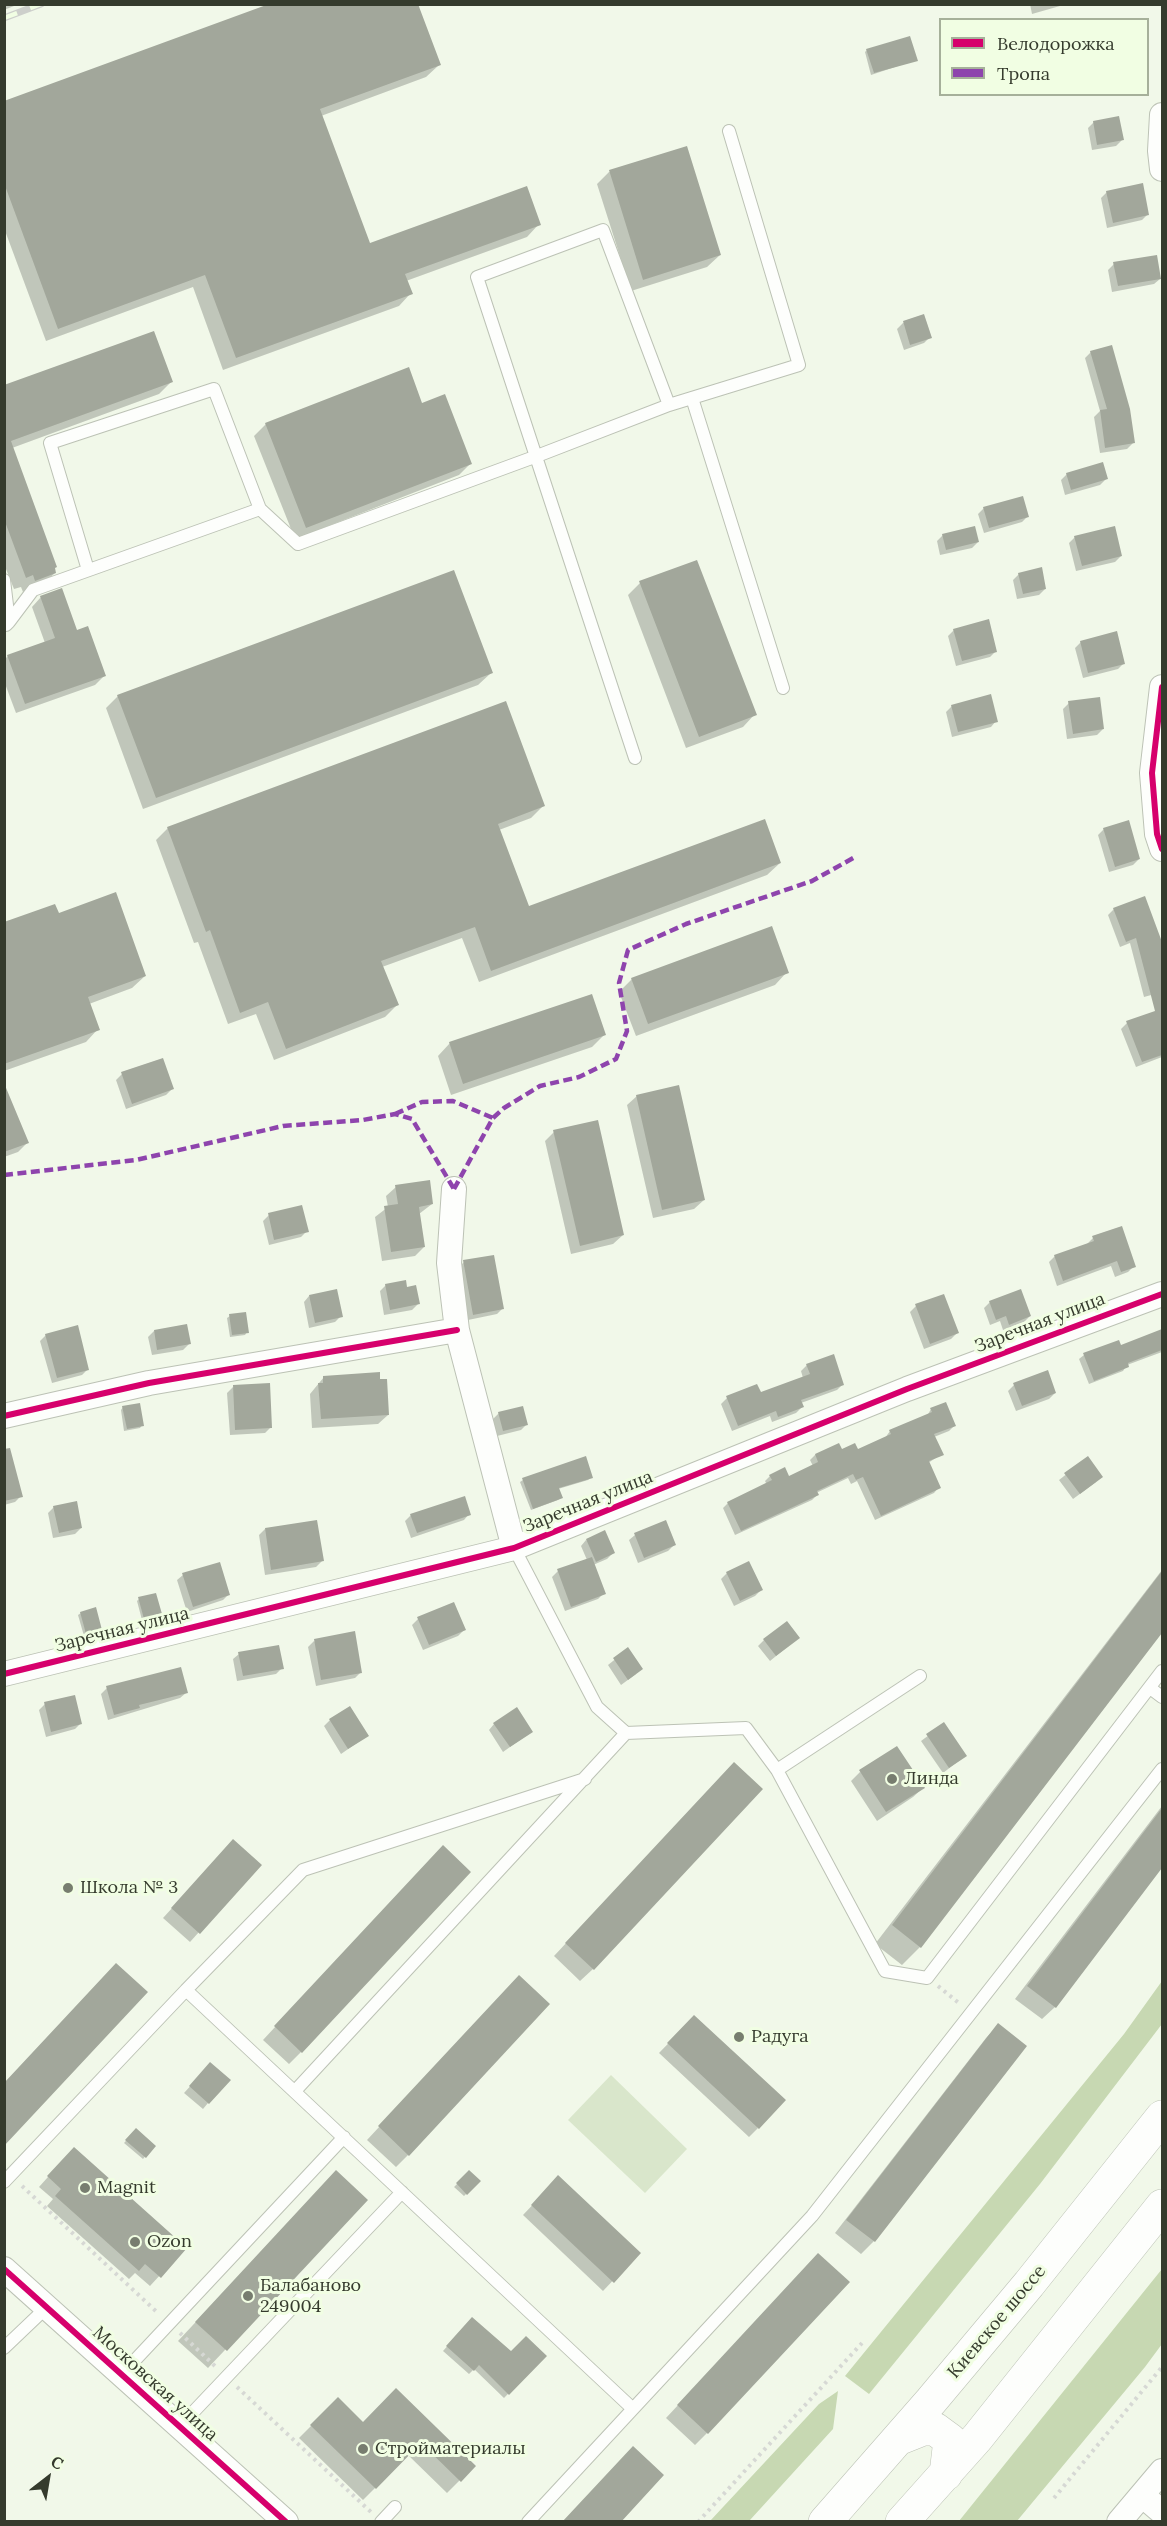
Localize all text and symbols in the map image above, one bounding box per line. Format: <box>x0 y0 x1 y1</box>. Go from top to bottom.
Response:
legend <box>939 18 1149 96</box>
text: Велодорожка <box>997 32 1115 55</box>
text: Тропа <box>997 62 1050 85</box>
street label: Заречная улица <box>972 1288 1108 1358</box>
street label: Заречная улица <box>520 1466 656 1538</box>
street label: Заречная улица <box>53 1603 191 1657</box>
place label: Линда <box>904 1768 959 1790</box>
marker: Линда <box>885 1772 899 1786</box>
place label: Школа № 3 <box>80 1877 178 1899</box>
marker: Школа № 3 <box>61 1881 75 1895</box>
place label: Радуга <box>751 2026 809 2048</box>
marker: Радуга <box>732 2030 746 2044</box>
place label: Magnit <box>97 2177 156 2199</box>
marker: Magnit <box>78 2181 92 2195</box>
place label: Ozon <box>147 2231 192 2253</box>
marker: Ozon <box>128 2235 142 2249</box>
street label: Киевское шоссе <box>943 2261 1051 2383</box>
place label: Балабаново 249004 <box>260 2275 361 2318</box>
marker: Балабаново 249004 <box>241 2289 255 2303</box>
street label: Московская улица <box>88 2322 222 2446</box>
place label: Стройматериалы <box>375 2438 526 2460</box>
marker: Стройматериалы <box>356 2442 370 2456</box>
north arrow <box>18 2448 78 2508</box>
text: С <box>47 2451 67 2474</box>

